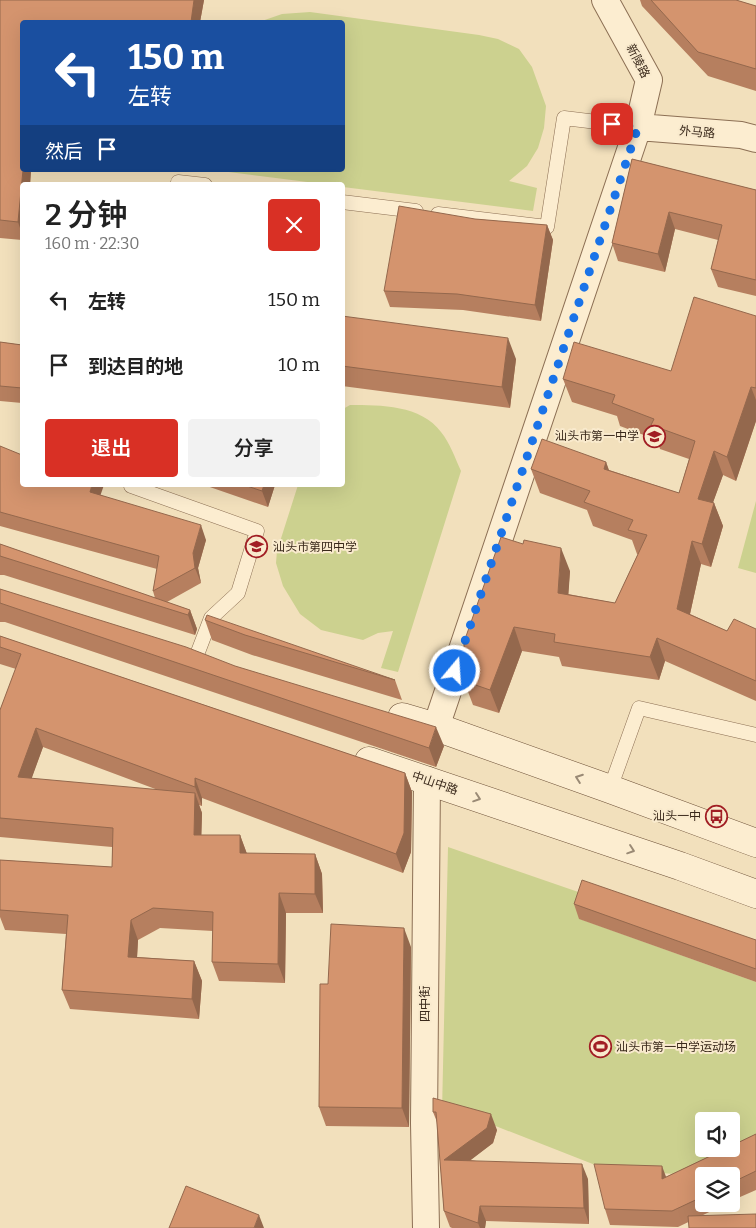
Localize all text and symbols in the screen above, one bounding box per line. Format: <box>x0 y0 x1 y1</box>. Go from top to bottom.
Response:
text: 150 m <box>128 36 224 78</box>
icon: left <box>45 40 110 105</box>
street label: 新陵路 <box>624 42 652 80</box>
text: 左转 <box>128 83 172 110</box>
pin <box>591 103 633 145</box>
icon: arrive <box>598 110 626 138</box>
street label: 外马路 <box>678 123 716 141</box>
icon: arrive <box>93 135 121 163</box>
text: 然后 <box>45 140 83 163</box>
text: 2 分钟 <box>45 197 127 233</box>
button: close <box>268 199 320 251</box>
text: 160 m · 22:30 <box>45 234 140 253</box>
icon: left <box>45 286 73 314</box>
text: 150 m <box>268 288 320 311</box>
text: 左转 <box>88 290 126 313</box>
icon: arrive <box>45 351 73 379</box>
text: 10 m <box>278 353 320 376</box>
text: 到达目的地 <box>88 355 183 378</box>
button: 退出 <box>45 419 178 477</box>
button: 分享 <box>188 419 320 477</box>
school or university icon: 汕头市第一中学 <box>643 424 667 448</box>
place label: 汕头市第一中学 <box>555 429 639 443</box>
school or university icon: 汕头市第四中学 <box>245 535 269 559</box>
place label: 汕头市第四中学 <box>273 540 357 554</box>
position arrow <box>428 644 480 696</box>
street label: 中山中路 <box>410 769 460 797</box>
one-way arrow <box>575 774 584 784</box>
one-way arrow <box>473 792 481 802</box>
bus stop icon: 汕头一中 <box>705 804 729 828</box>
place label: 汕头一中 <box>653 809 701 823</box>
one-way arrow <box>627 844 635 854</box>
street label: 四中街 <box>418 986 432 1022</box>
sports icon: 汕头市第一中学运动场 <box>588 1035 612 1059</box>
place label: 汕头市第一中学运动场 <box>616 1040 736 1054</box>
map controls <box>695 1112 740 1212</box>
button: sound <box>695 1112 740 1157</box>
button: layers <box>695 1167 740 1212</box>

